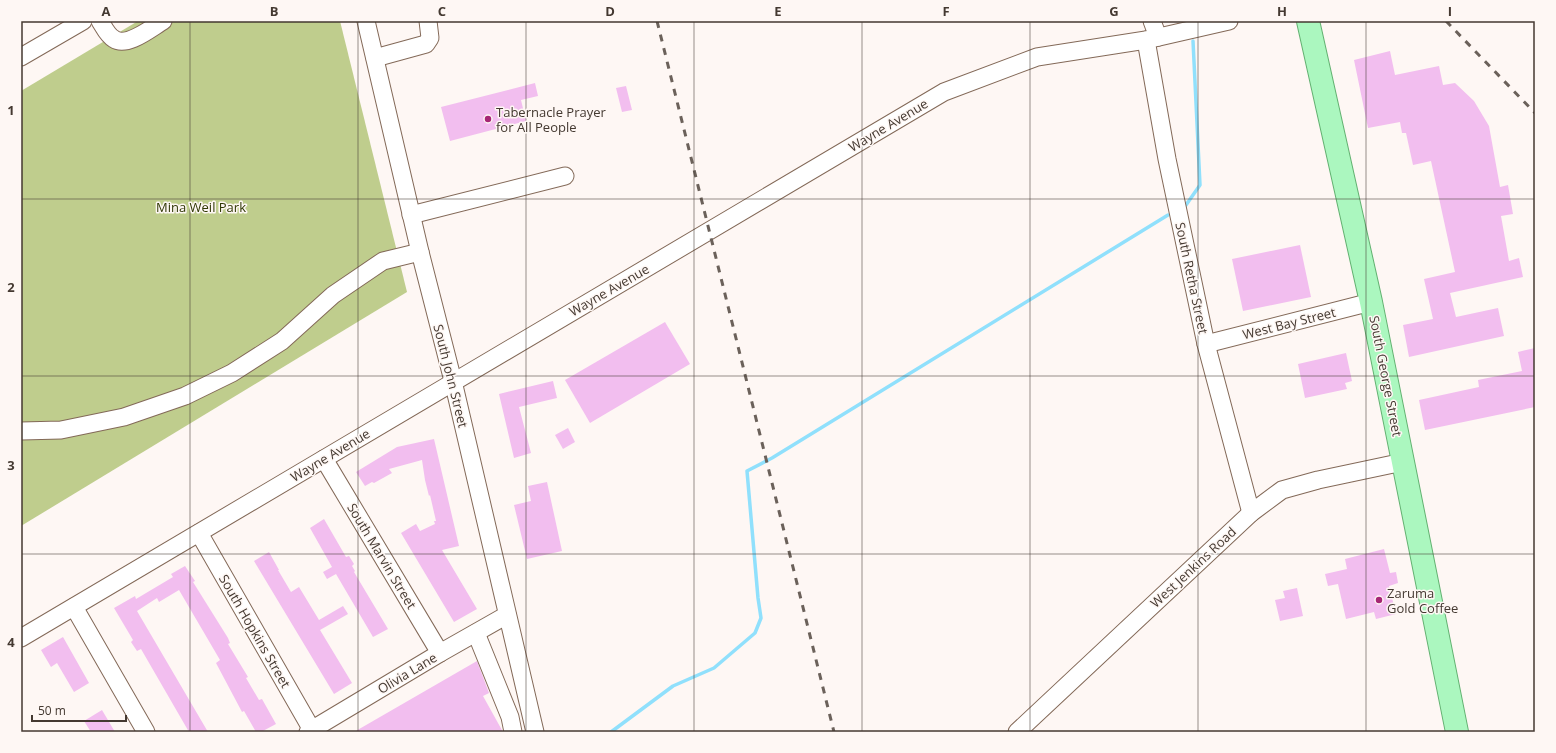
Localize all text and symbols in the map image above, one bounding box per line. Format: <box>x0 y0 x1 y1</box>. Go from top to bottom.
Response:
text: A <box>102 2 111 20</box>
text: B <box>270 2 279 20</box>
text: C <box>438 2 446 20</box>
text: D <box>605 2 615 20</box>
text: E <box>774 2 782 20</box>
text: F <box>942 2 950 20</box>
text: G <box>1109 2 1119 20</box>
text: H <box>1277 2 1287 20</box>
text: I <box>1448 2 1452 20</box>
street label: Wayne Avenue <box>845 94 931 156</box>
text: 1 <box>7 101 15 119</box>
place label: Tabernacle Prayer for All People <box>496 103 607 136</box>
marker: Tabernacle Prayer for All People <box>483 114 493 124</box>
park label: Mina Weil Park <box>156 198 246 216</box>
street label: South Retha Street <box>1171 220 1213 336</box>
street label: Wayne Avenue <box>566 260 652 320</box>
text: 2 <box>7 278 15 296</box>
street label: West Bay Street <box>1241 303 1338 343</box>
street label: South George Street <box>1365 314 1407 438</box>
street label: South John Street <box>429 322 473 430</box>
street label: Wayne Avenue <box>287 424 373 486</box>
text: 3 <box>7 456 15 474</box>
street label: South Marvin Street <box>343 500 421 613</box>
street label: West Jenkins Road <box>1146 523 1240 611</box>
street label: South Hopkins Street <box>215 571 295 691</box>
place label: Zaruma Gold Coffee <box>1387 584 1458 617</box>
marker: Zaruma Gold Coffee <box>1374 595 1384 605</box>
text: 4 <box>7 633 15 651</box>
street label: Olivia Lane <box>374 648 440 698</box>
scale bar <box>32 697 126 723</box>
text: 50 m <box>38 702 66 719</box>

